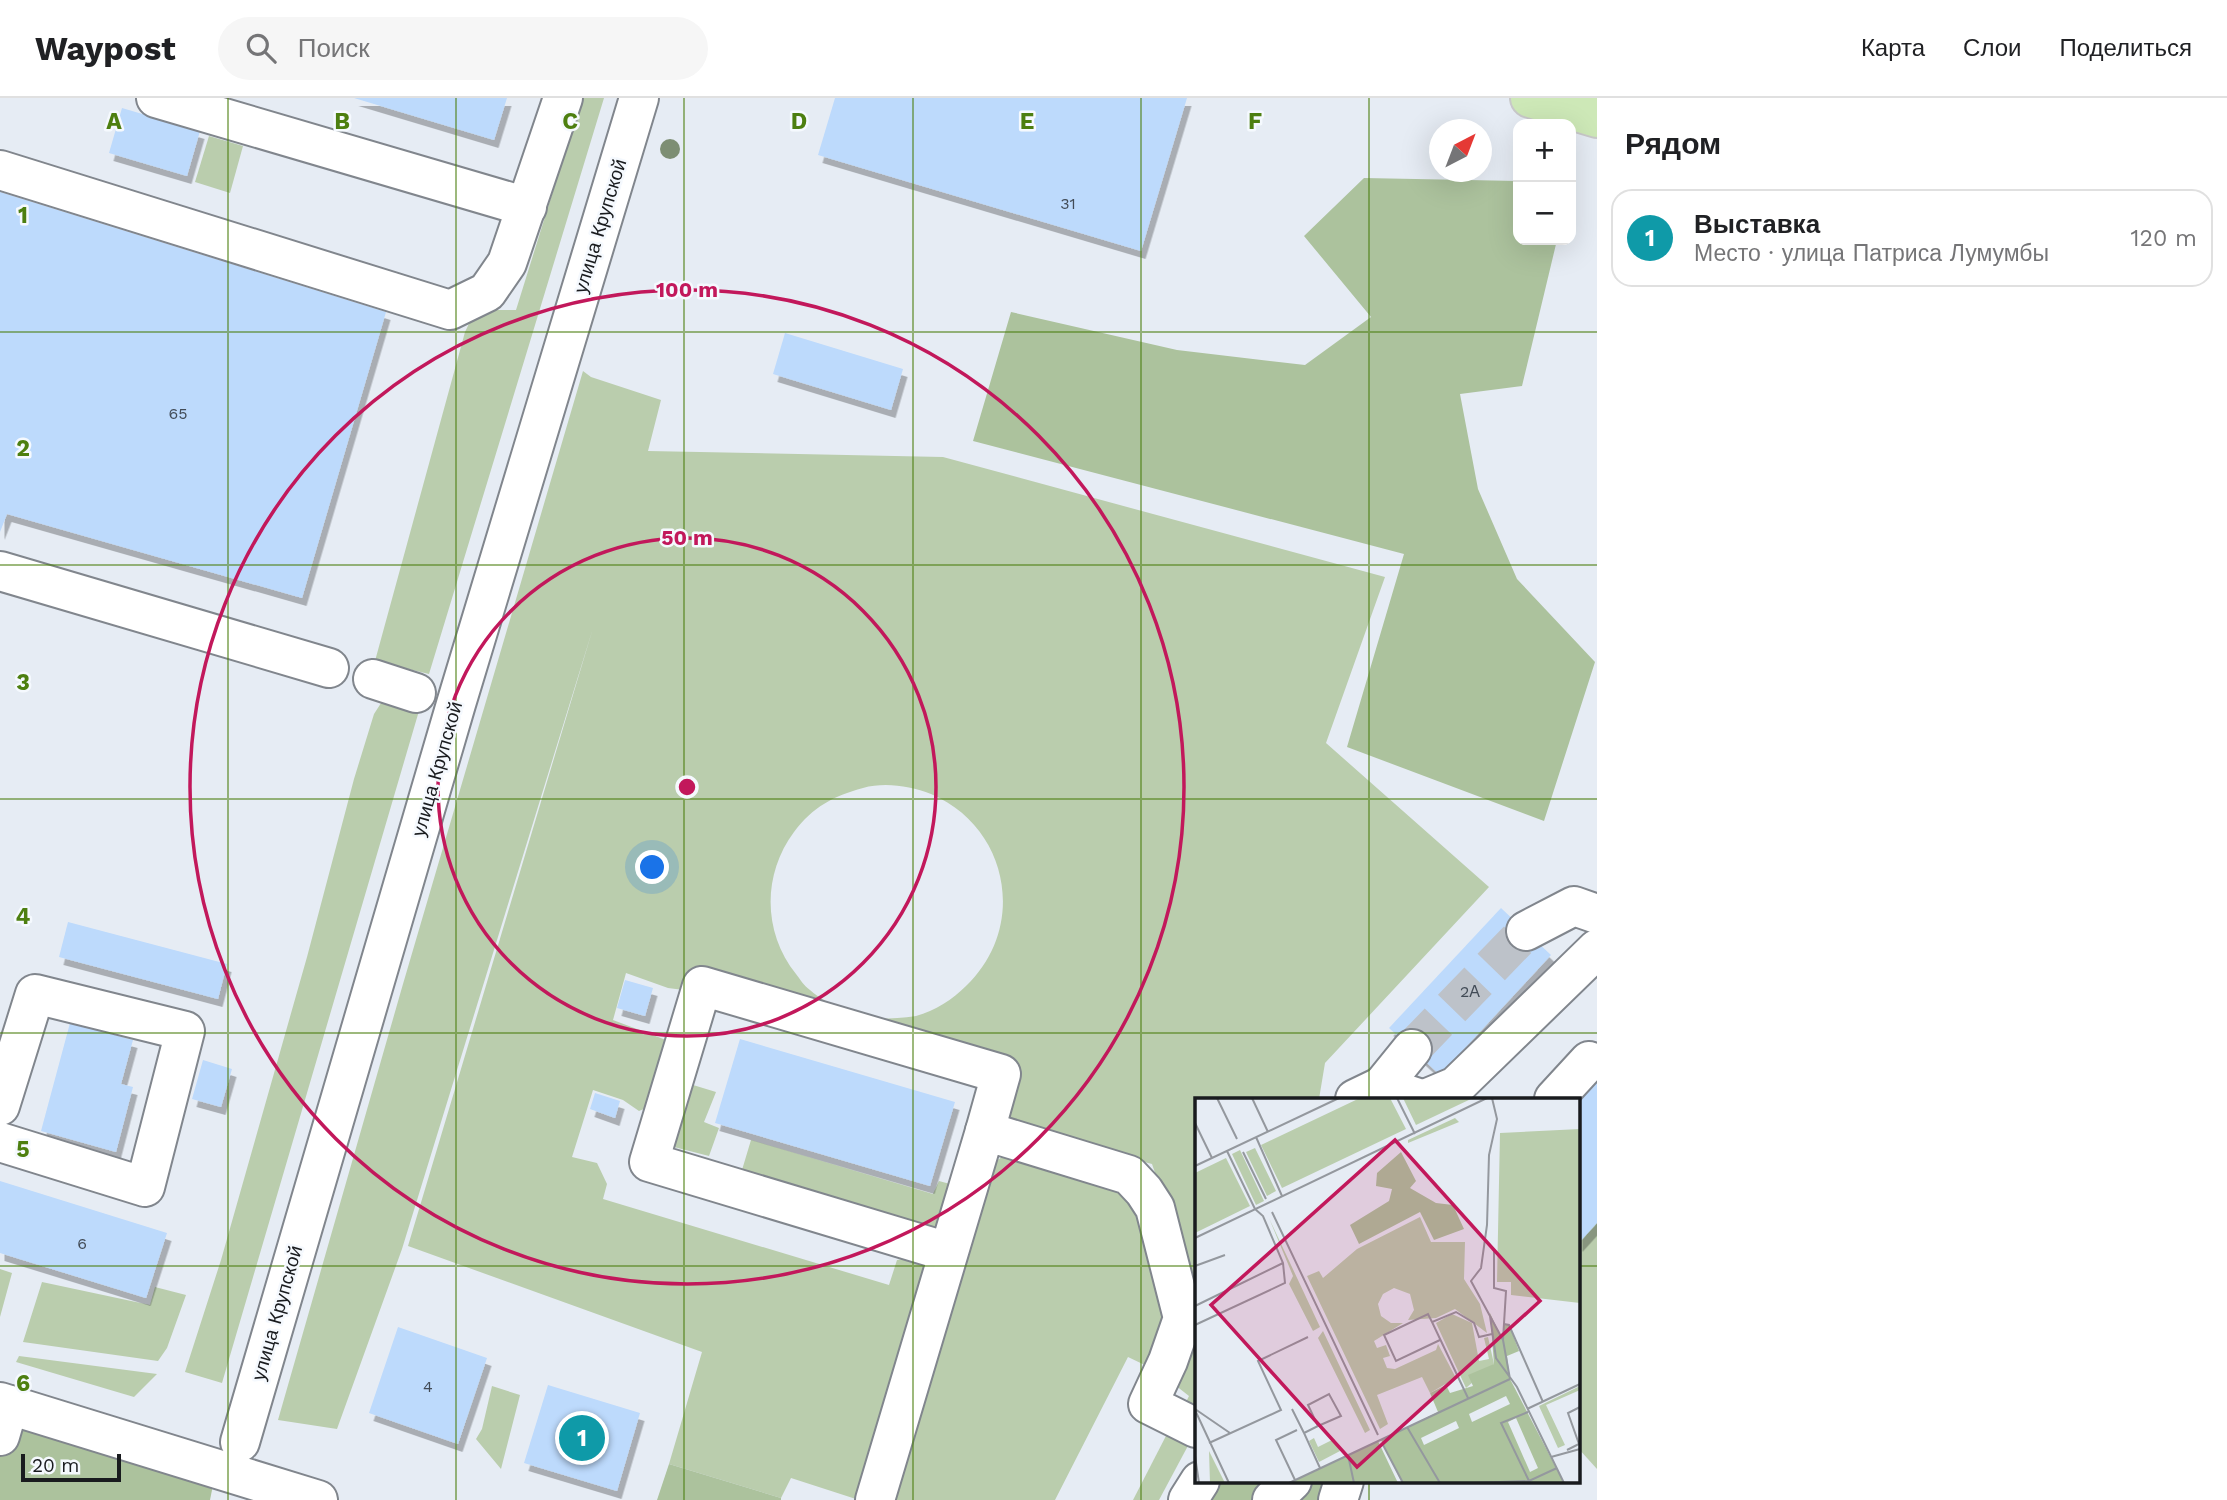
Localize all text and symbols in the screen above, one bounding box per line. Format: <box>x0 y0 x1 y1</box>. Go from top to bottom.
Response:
search box <box>218 17 708 80</box>
text: Waypost <box>35 29 176 68</box>
icon: search <box>242 29 280 67</box>
text: Поиск <box>298 33 370 63</box>
text: Карта <box>1861 34 1925 62</box>
text: Слои <box>1963 34 2021 62</box>
text: Поделиться <box>2059 34 2192 62</box>
text: A <box>106 108 122 135</box>
text: B <box>334 108 350 135</box>
text: C <box>562 108 578 135</box>
text: D <box>791 108 807 135</box>
text: E <box>1020 108 1034 135</box>
text: F <box>1248 108 1262 135</box>
north arrow <box>1429 119 1492 182</box>
map controls <box>1513 119 1576 245</box>
button: + <box>1513 119 1576 182</box>
text: Рядом <box>1625 126 1721 161</box>
street label: улица Крупской <box>569 156 631 296</box>
button: − <box>1513 182 1576 245</box>
house number: 31 <box>1060 194 1076 213</box>
text: 1 <box>18 202 28 229</box>
text: Выставка <box>1694 209 1820 239</box>
text: 1 <box>1645 225 1655 252</box>
text: 120 m <box>2131 225 2197 252</box>
text: Место · улица Патриса Лумумбы <box>1694 240 2049 267</box>
text: 100 m <box>656 277 718 302</box>
house number: 65 <box>168 404 188 423</box>
text: 2 <box>16 435 30 462</box>
text: 50 m <box>661 525 713 550</box>
text: 3 <box>16 669 30 696</box>
street label: улица Крупской <box>407 699 467 839</box>
centre of rings <box>675 775 699 799</box>
your location <box>635 850 669 884</box>
text: 4 <box>16 903 31 930</box>
house number: 2А <box>1460 982 1480 1001</box>
inset map <box>1195 1098 1580 1482</box>
text: 5 <box>16 1136 30 1163</box>
house number: 6 <box>77 1234 87 1253</box>
street label: улица Крупской <box>247 1243 307 1383</box>
text: 6 <box>16 1370 30 1397</box>
house number: 4 <box>423 1377 433 1396</box>
pin: 1 <box>559 1412 605 1464</box>
scale bar <box>21 1451 121 1483</box>
text: 20 m <box>32 1454 79 1477</box>

